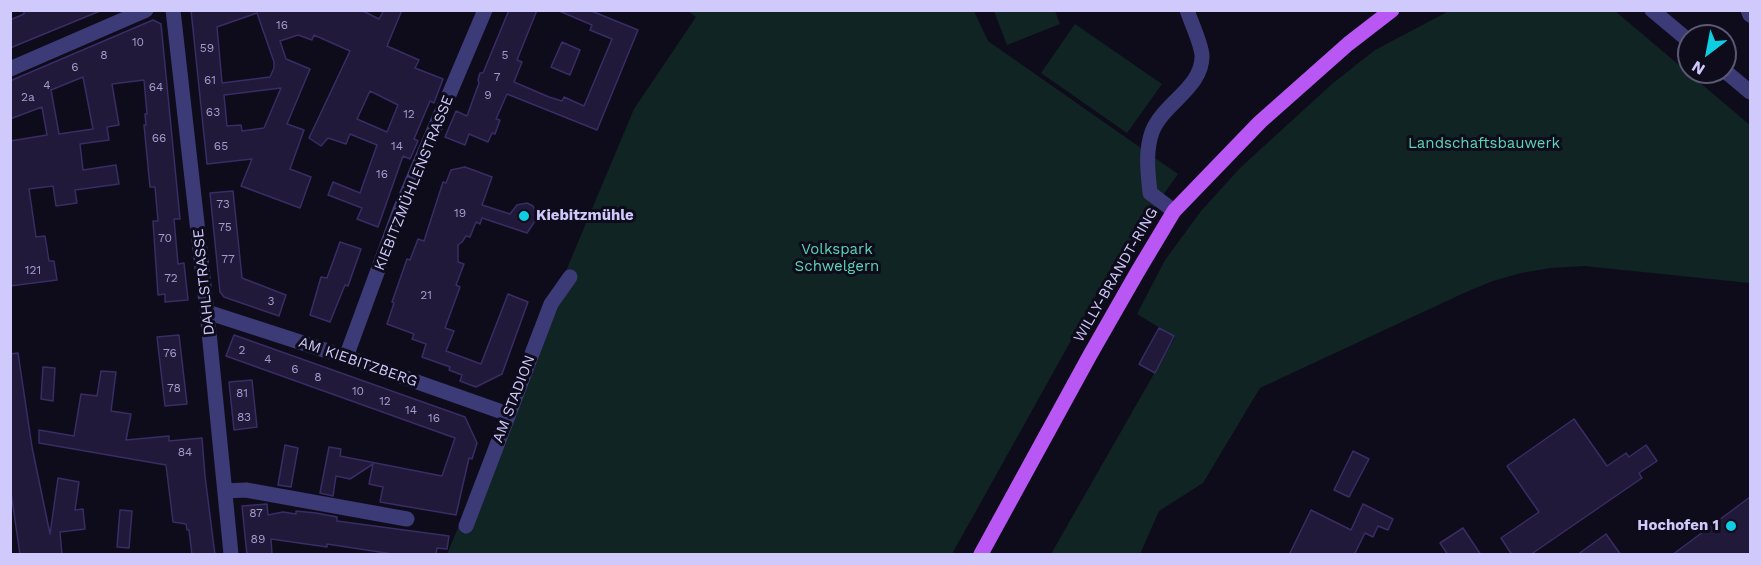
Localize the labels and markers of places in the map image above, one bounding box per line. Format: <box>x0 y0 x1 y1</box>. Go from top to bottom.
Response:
place label: Kiebitzmühle <box>536 207 634 225</box>
marker: Kiebitzmühle <box>517 209 531 223</box>
place label: Hochofen 1 <box>1637 517 1719 535</box>
marker: Hochofen 1 <box>1724 519 1738 533</box>

